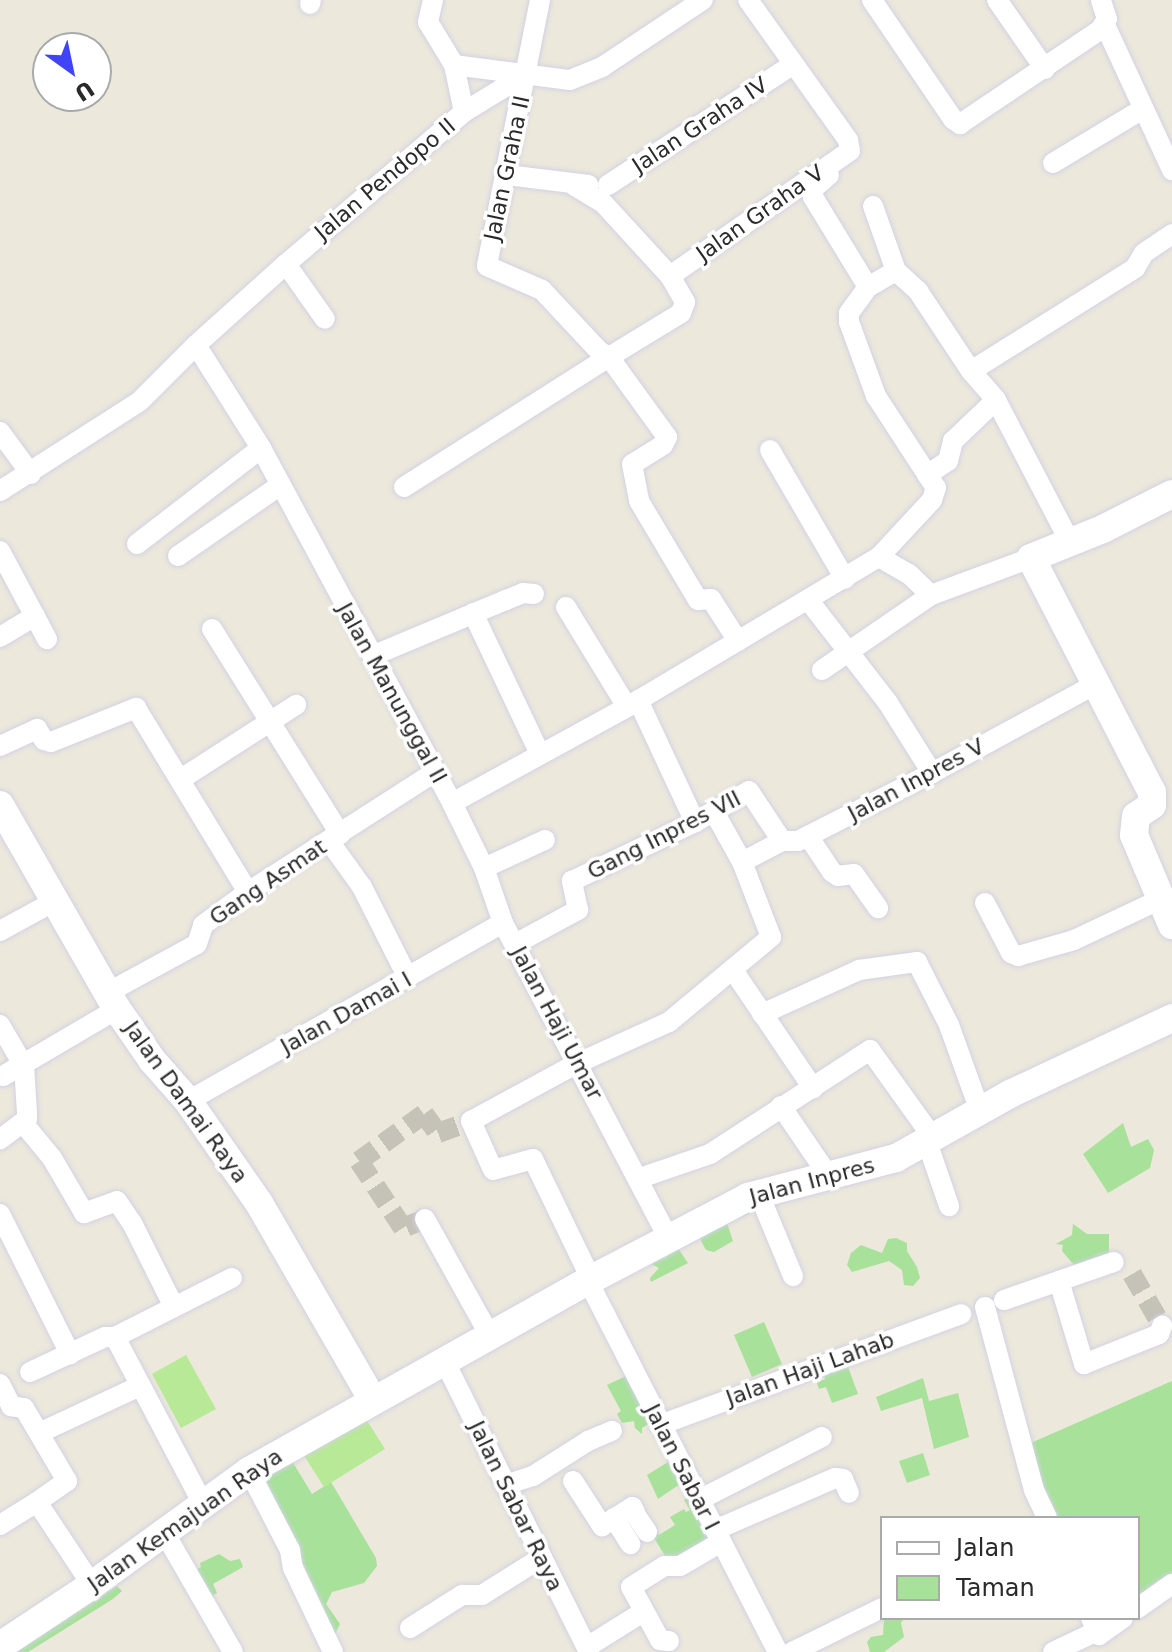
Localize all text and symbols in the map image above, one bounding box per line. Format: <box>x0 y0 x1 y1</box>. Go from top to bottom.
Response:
north arrow <box>32 32 112 112</box>
street label: Jalan Graha IV <box>627 71 773 179</box>
text: U <box>70 76 99 106</box>
street label: Jalan Graha II <box>479 93 535 243</box>
street label: Jalan Pendopo II <box>309 113 461 245</box>
street label: Jalan Graha V <box>691 159 829 267</box>
street label: Jalan Manunggal II <box>331 598 453 788</box>
street label: Jalan Inpres V <box>843 733 989 827</box>
street label: Gang Inpres VII <box>583 785 745 885</box>
street label: Gang Asmat <box>204 833 332 931</box>
street label: Jalan Haji Umar <box>505 942 609 1104</box>
street label: Jalan Damai I <box>276 966 416 1060</box>
street label: Jalan Damai Raya <box>118 1016 254 1188</box>
street label: Jalan Inpres <box>747 1152 877 1210</box>
street label: Jalan Haji Lahab <box>722 1326 898 1412</box>
street label: Jalan Sabar I <box>639 1400 725 1534</box>
street label: Jalan Sabar Raya <box>463 1417 569 1595</box>
street label: Jalan Kemajuan Raya <box>83 1443 287 1597</box>
legend <box>880 1516 1140 1620</box>
text: Jalan <box>956 1534 1014 1562</box>
text: Taman <box>956 1574 1035 1602</box>

